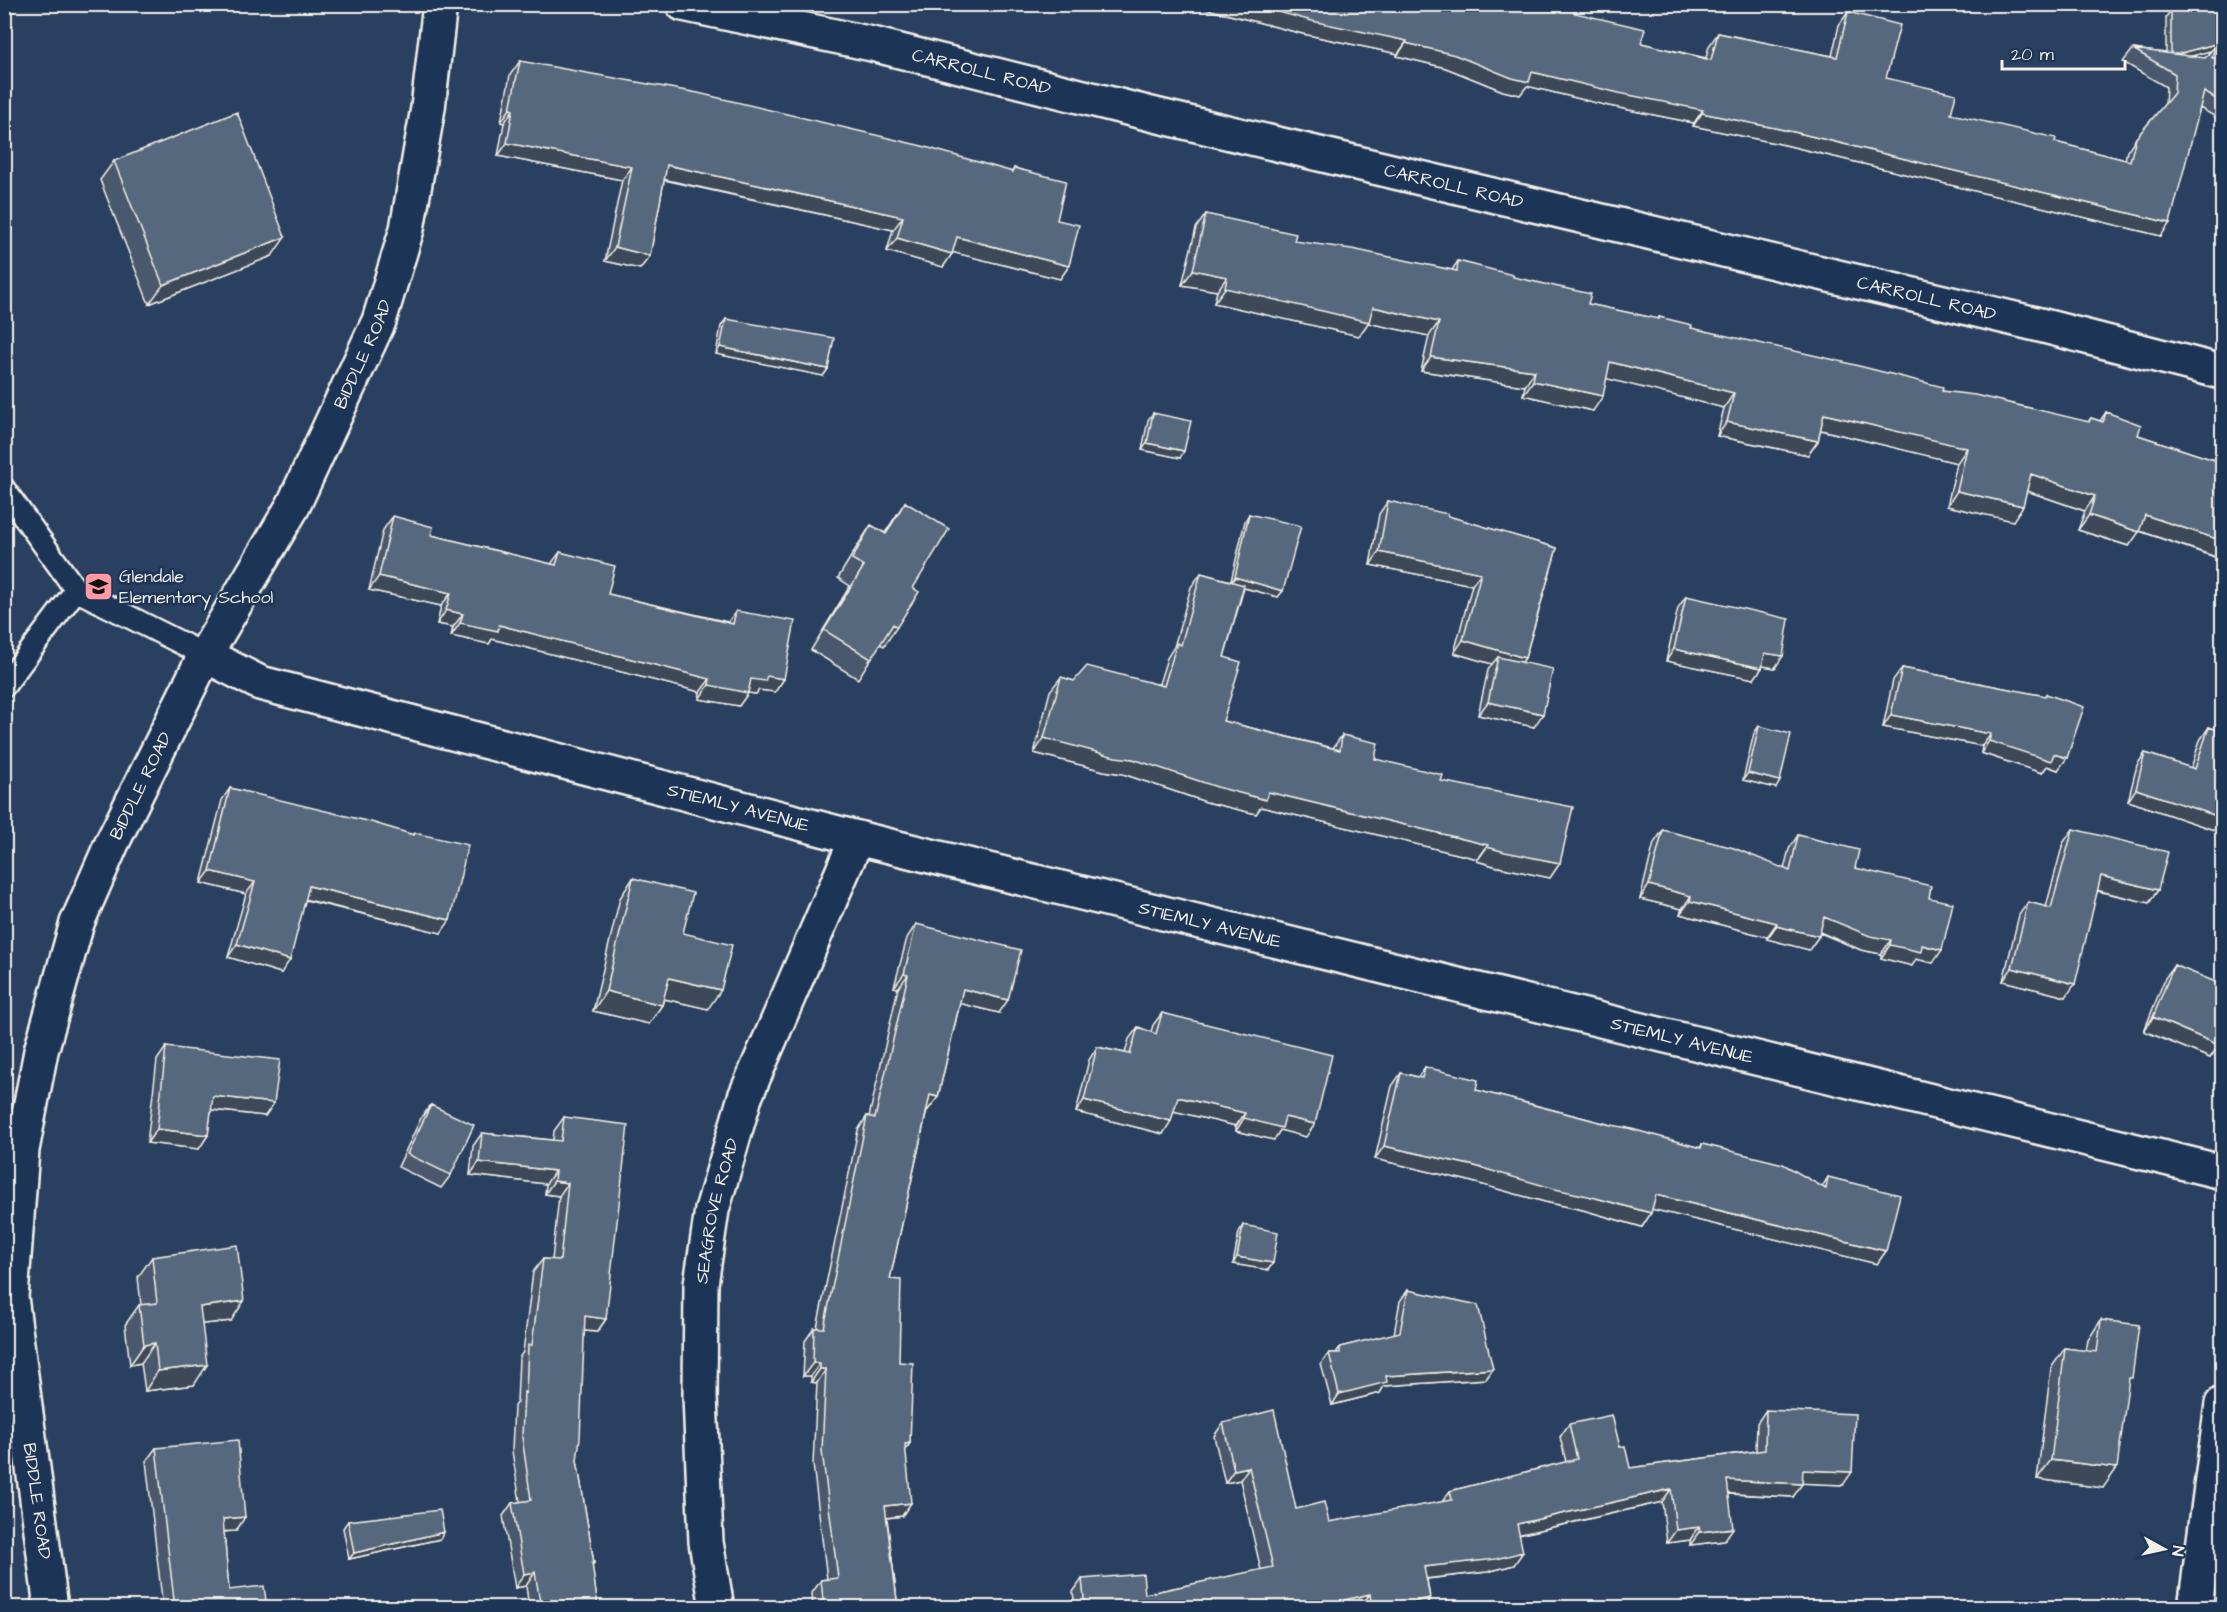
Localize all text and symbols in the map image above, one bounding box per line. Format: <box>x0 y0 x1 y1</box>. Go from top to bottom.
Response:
scale bar <box>2002 33 2125 71</box>
street label: CARROLL ROAD <box>909 42 1054 101</box>
text: 20 m <box>2011 42 2054 67</box>
street label: CARROLL ROAD <box>1382 157 1526 215</box>
street label: CARROLL ROAD <box>1855 270 1999 327</box>
street label: BIDDLE ROAD <box>327 296 397 413</box>
place label: Glendale Elementary School <box>119 564 274 611</box>
school or university icon: Glendale Elementary School <box>82 570 114 602</box>
street label: BIDDLE ROAD <box>103 727 178 844</box>
street label: STIEMLY AVENUE <box>665 777 813 838</box>
street label: STIEMLY AVENUE <box>1136 895 1284 954</box>
street label: STIEMLY AVENUE <box>1608 1010 1756 1069</box>
street label: SEAGROVE ROAD <box>689 1135 745 1285</box>
street label: BIDDLE ROAD <box>16 1441 58 1561</box>
north arrow <box>2134 1519 2194 1579</box>
text: N <box>2166 1544 2189 1557</box>

